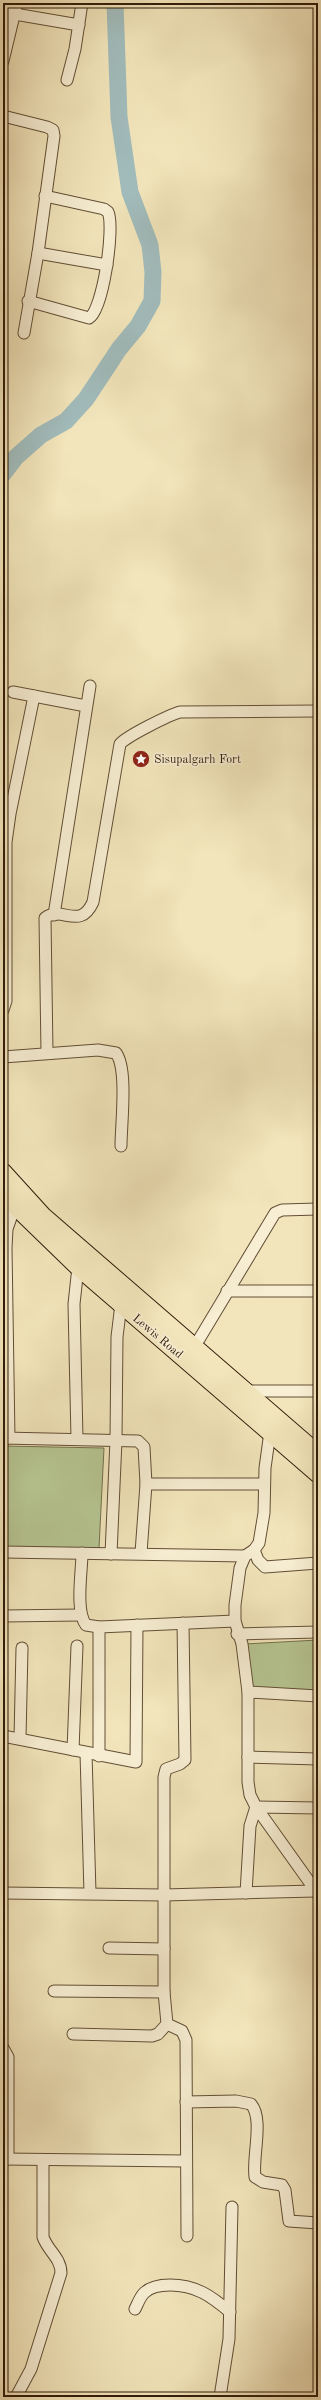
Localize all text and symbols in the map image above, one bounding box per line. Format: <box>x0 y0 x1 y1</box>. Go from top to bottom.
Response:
place icon: Sisupalgarh Fort <box>131 749 151 769</box>
place label: Sisupalgarh Fort <box>154 754 241 766</box>
street label: Lewis Road <box>130 1312 185 1361</box>

